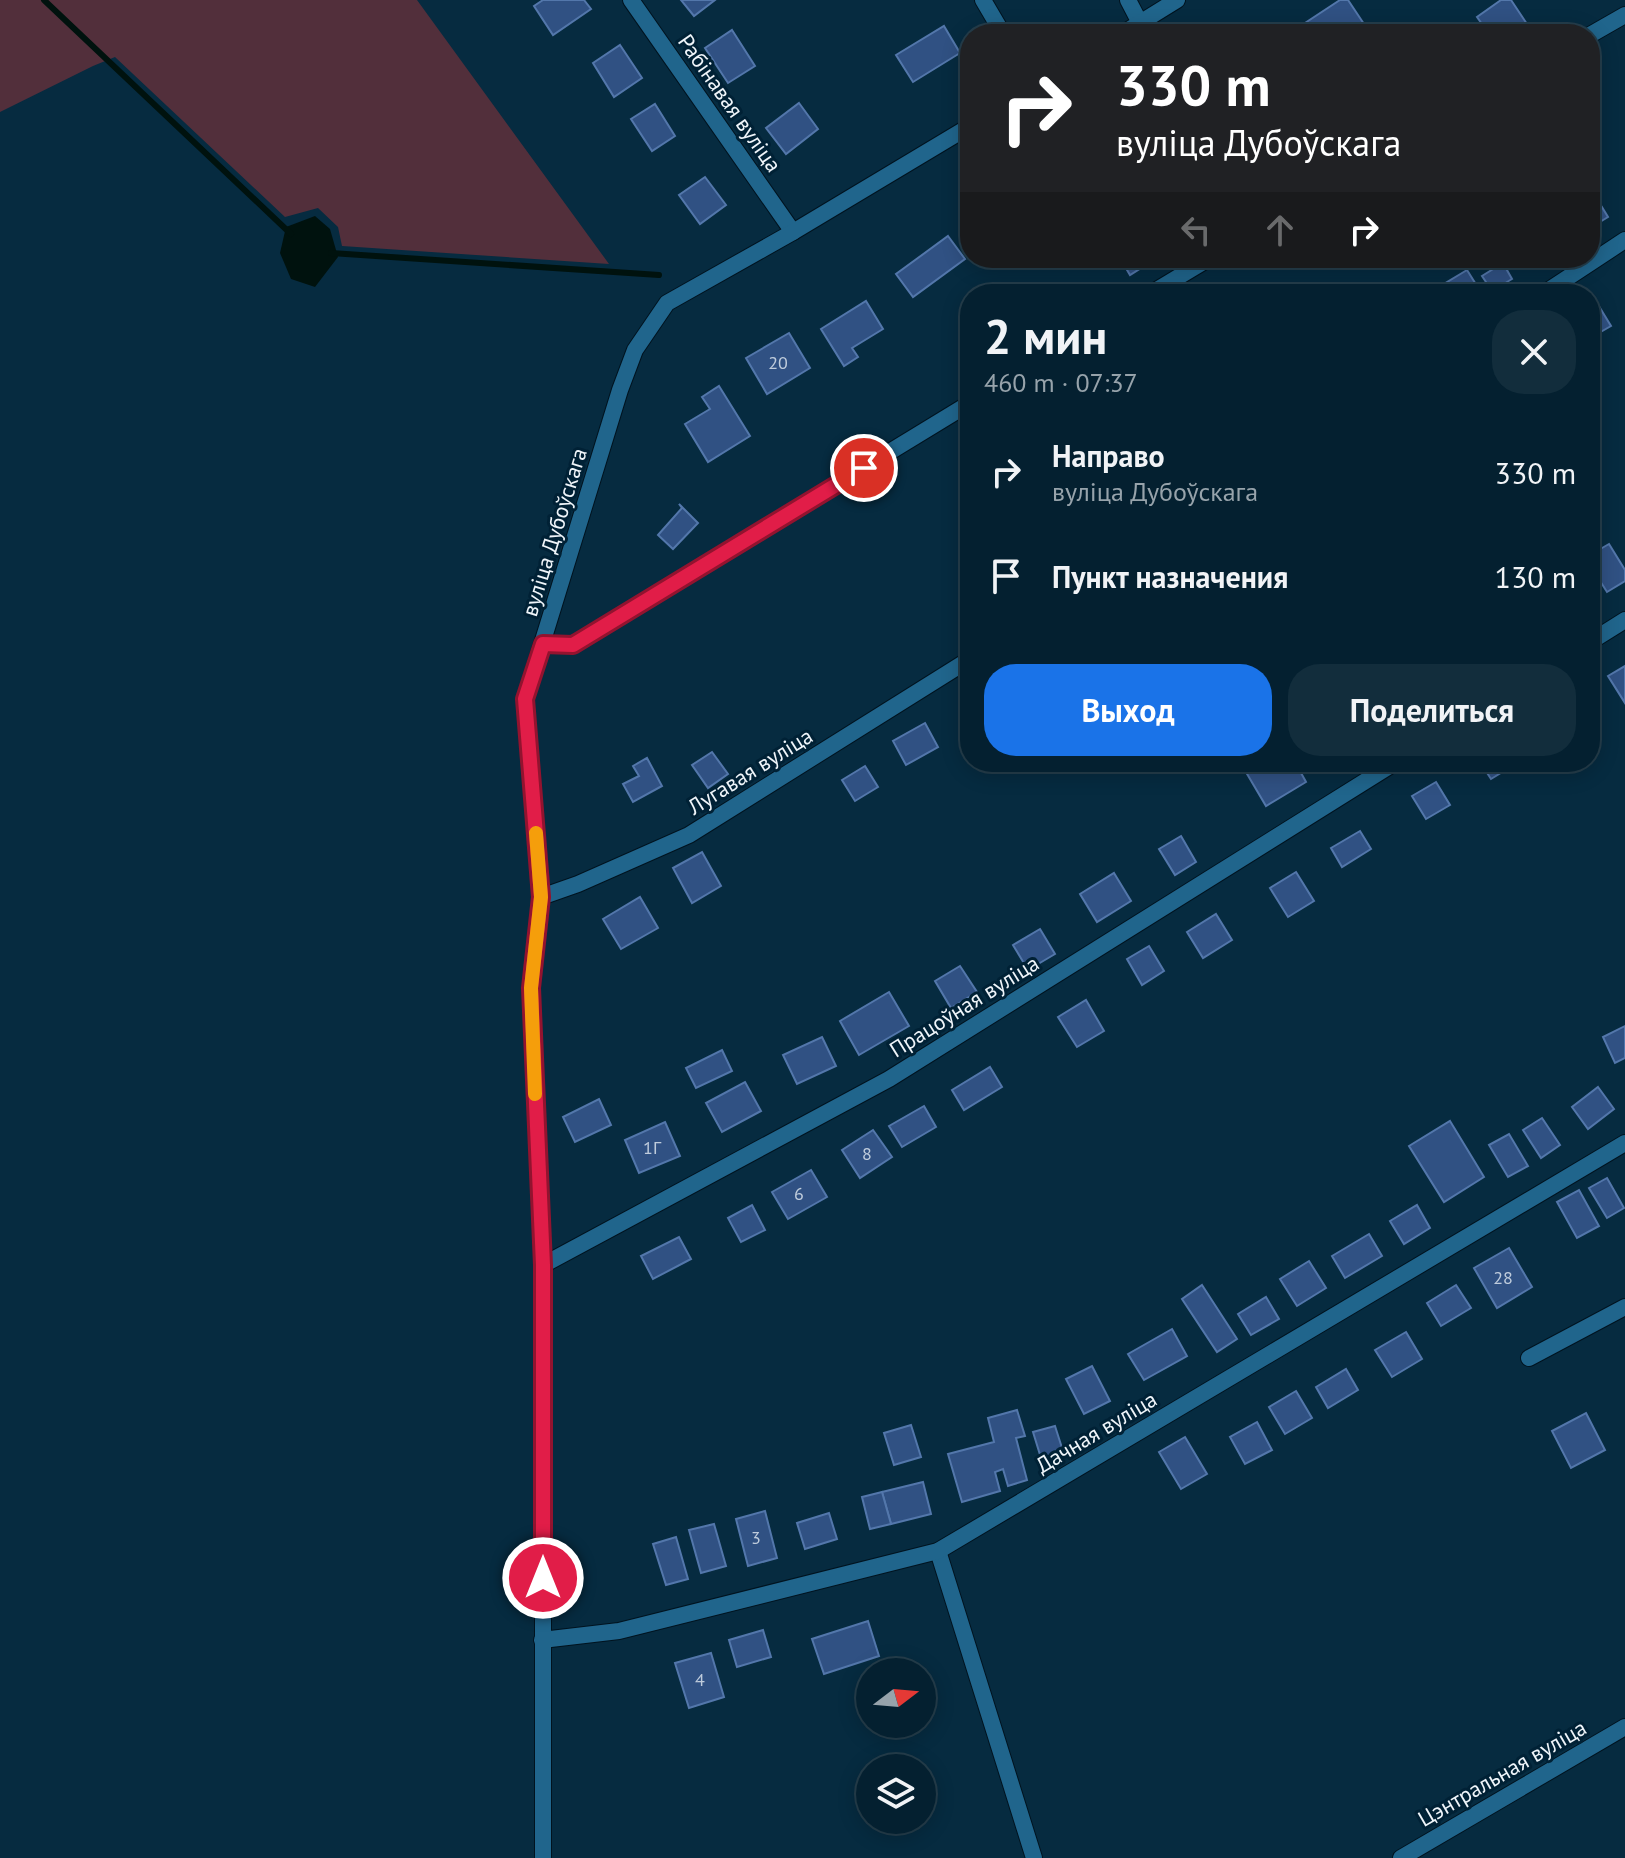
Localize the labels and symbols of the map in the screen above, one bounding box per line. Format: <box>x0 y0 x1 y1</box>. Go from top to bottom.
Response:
street label: Рабінавая вуліца <box>672 29 788 177</box>
house number: 20 <box>768 351 788 374</box>
pin <box>830 434 898 502</box>
street label: вуліца Дубоўскага <box>515 445 593 619</box>
street label: Лугавая вуліца <box>681 721 818 821</box>
street label: Працоўная вуліца <box>884 949 1044 1063</box>
house number: 1Г <box>643 1136 662 1159</box>
house number: 8 <box>862 1142 872 1165</box>
house number: 6 <box>794 1182 804 1205</box>
house number: 28 <box>1493 1266 1513 1289</box>
street label: Дачная вуліца <box>1030 1385 1162 1479</box>
house number: 3 <box>751 1526 761 1549</box>
position arrow <box>501 1536 585 1620</box>
north arrow <box>856 1658 936 1738</box>
house number: 4 <box>695 1668 705 1691</box>
street label: Цэнтральная вуліца <box>1413 1713 1591 1833</box>

